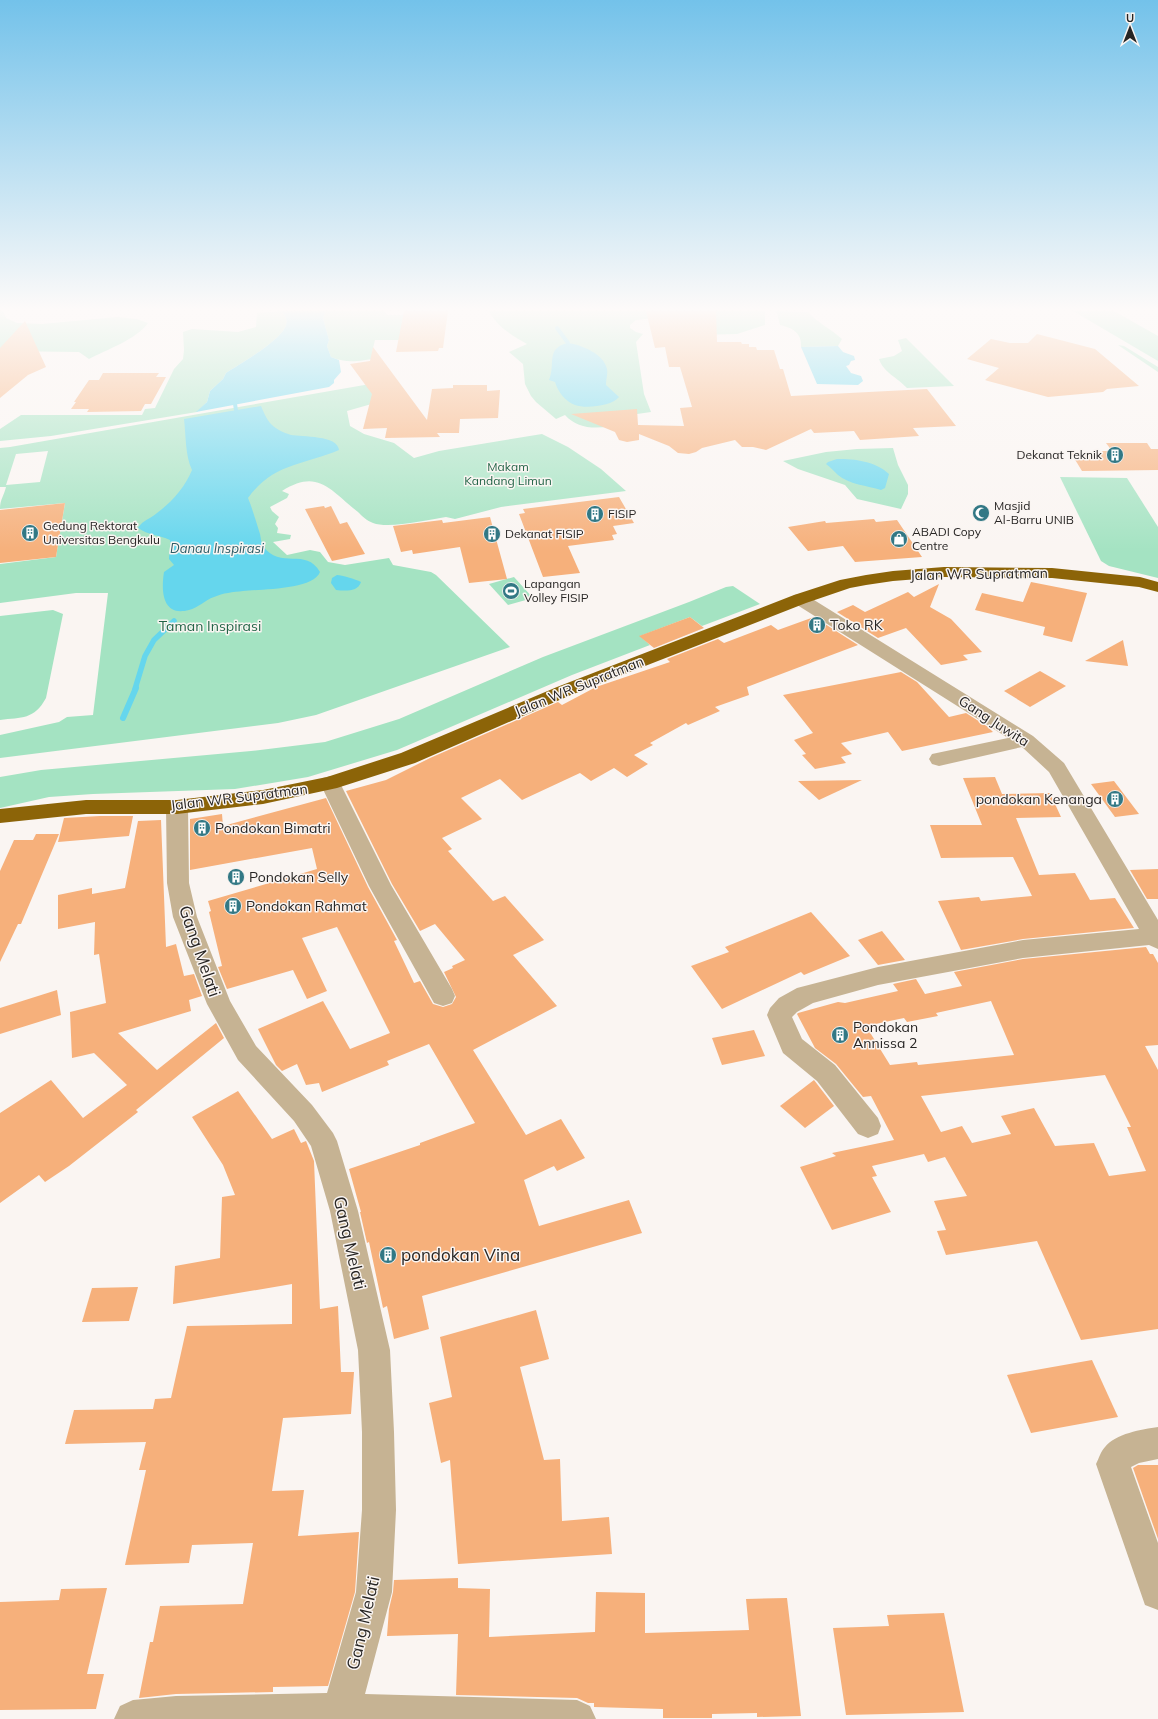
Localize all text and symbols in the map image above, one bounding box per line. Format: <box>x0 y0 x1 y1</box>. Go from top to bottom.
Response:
north arrow <box>1110 8 1150 48</box>
text: U <box>1126 11 1134 25</box>
building icon: Dekanat Teknik <box>1105 445 1125 465</box>
place label: Dekanat Teknik <box>1017 447 1103 462</box>
park label: Makam Kandang Limun <box>464 459 552 488</box>
place label: Masjid Al-Barru UNIB <box>994 498 1074 527</box>
mosque icon: Masjid Al-Barru UNIB <box>971 503 991 523</box>
building icon: FISIP <box>585 504 605 524</box>
place label: FISIP <box>608 506 636 521</box>
place label: Gedung Rektorat Universitas Bengkulu <box>43 518 160 547</box>
building icon: Gedung Rektorat Universitas Bengkulu <box>20 523 40 543</box>
building icon: Dekanat FISIP <box>482 524 502 544</box>
place label: ABADI Copy Centre <box>912 524 982 553</box>
place label: Dekanat FISIP <box>505 526 584 541</box>
shop icon: ABADI Copy Centre <box>889 529 909 549</box>
water label: Danau Inspirasi <box>170 540 265 556</box>
street label: Jalan WR Supratman <box>910 564 1048 584</box>
place label: Lapangan Volley FISIP <box>524 576 589 605</box>
sports icon: Lapangan Volley FISIP <box>501 581 521 601</box>
building icon: Toko RK <box>807 615 827 635</box>
place label: Toko RK <box>830 616 884 634</box>
park label: Taman Inspirasi <box>159 617 261 635</box>
street label: Jalan WR Supratman <box>512 652 646 720</box>
street label: Gang Juwita <box>955 692 1033 750</box>
street label: Jalan WR Supratman <box>169 780 309 814</box>
building icon: pondokan Kenanga <box>1105 789 1125 809</box>
place label: pondokan Kenanga <box>976 790 1102 808</box>
building icon: Pondokan Bimatri <box>192 818 212 838</box>
place label: Pondokan Bimatri <box>215 819 331 837</box>
building icon: Pondokan Selly <box>226 867 246 887</box>
place label: Pondokan Selly <box>249 868 349 886</box>
building icon: Pondokan Rahmat <box>223 896 243 916</box>
place label: Pondokan Rahmat <box>246 897 367 915</box>
street label: Gang Melati <box>175 902 226 999</box>
place label: Pondokan Annissa 2 <box>853 1018 918 1052</box>
building icon: Pondokan Annissa 2 <box>830 1025 850 1045</box>
street label: Gang Melati <box>330 1194 371 1292</box>
place label: pondokan Vina <box>401 1244 520 1265</box>
building icon: pondokan Vina <box>378 1245 398 1265</box>
street label: Gang Melati <box>342 1574 383 1672</box>

